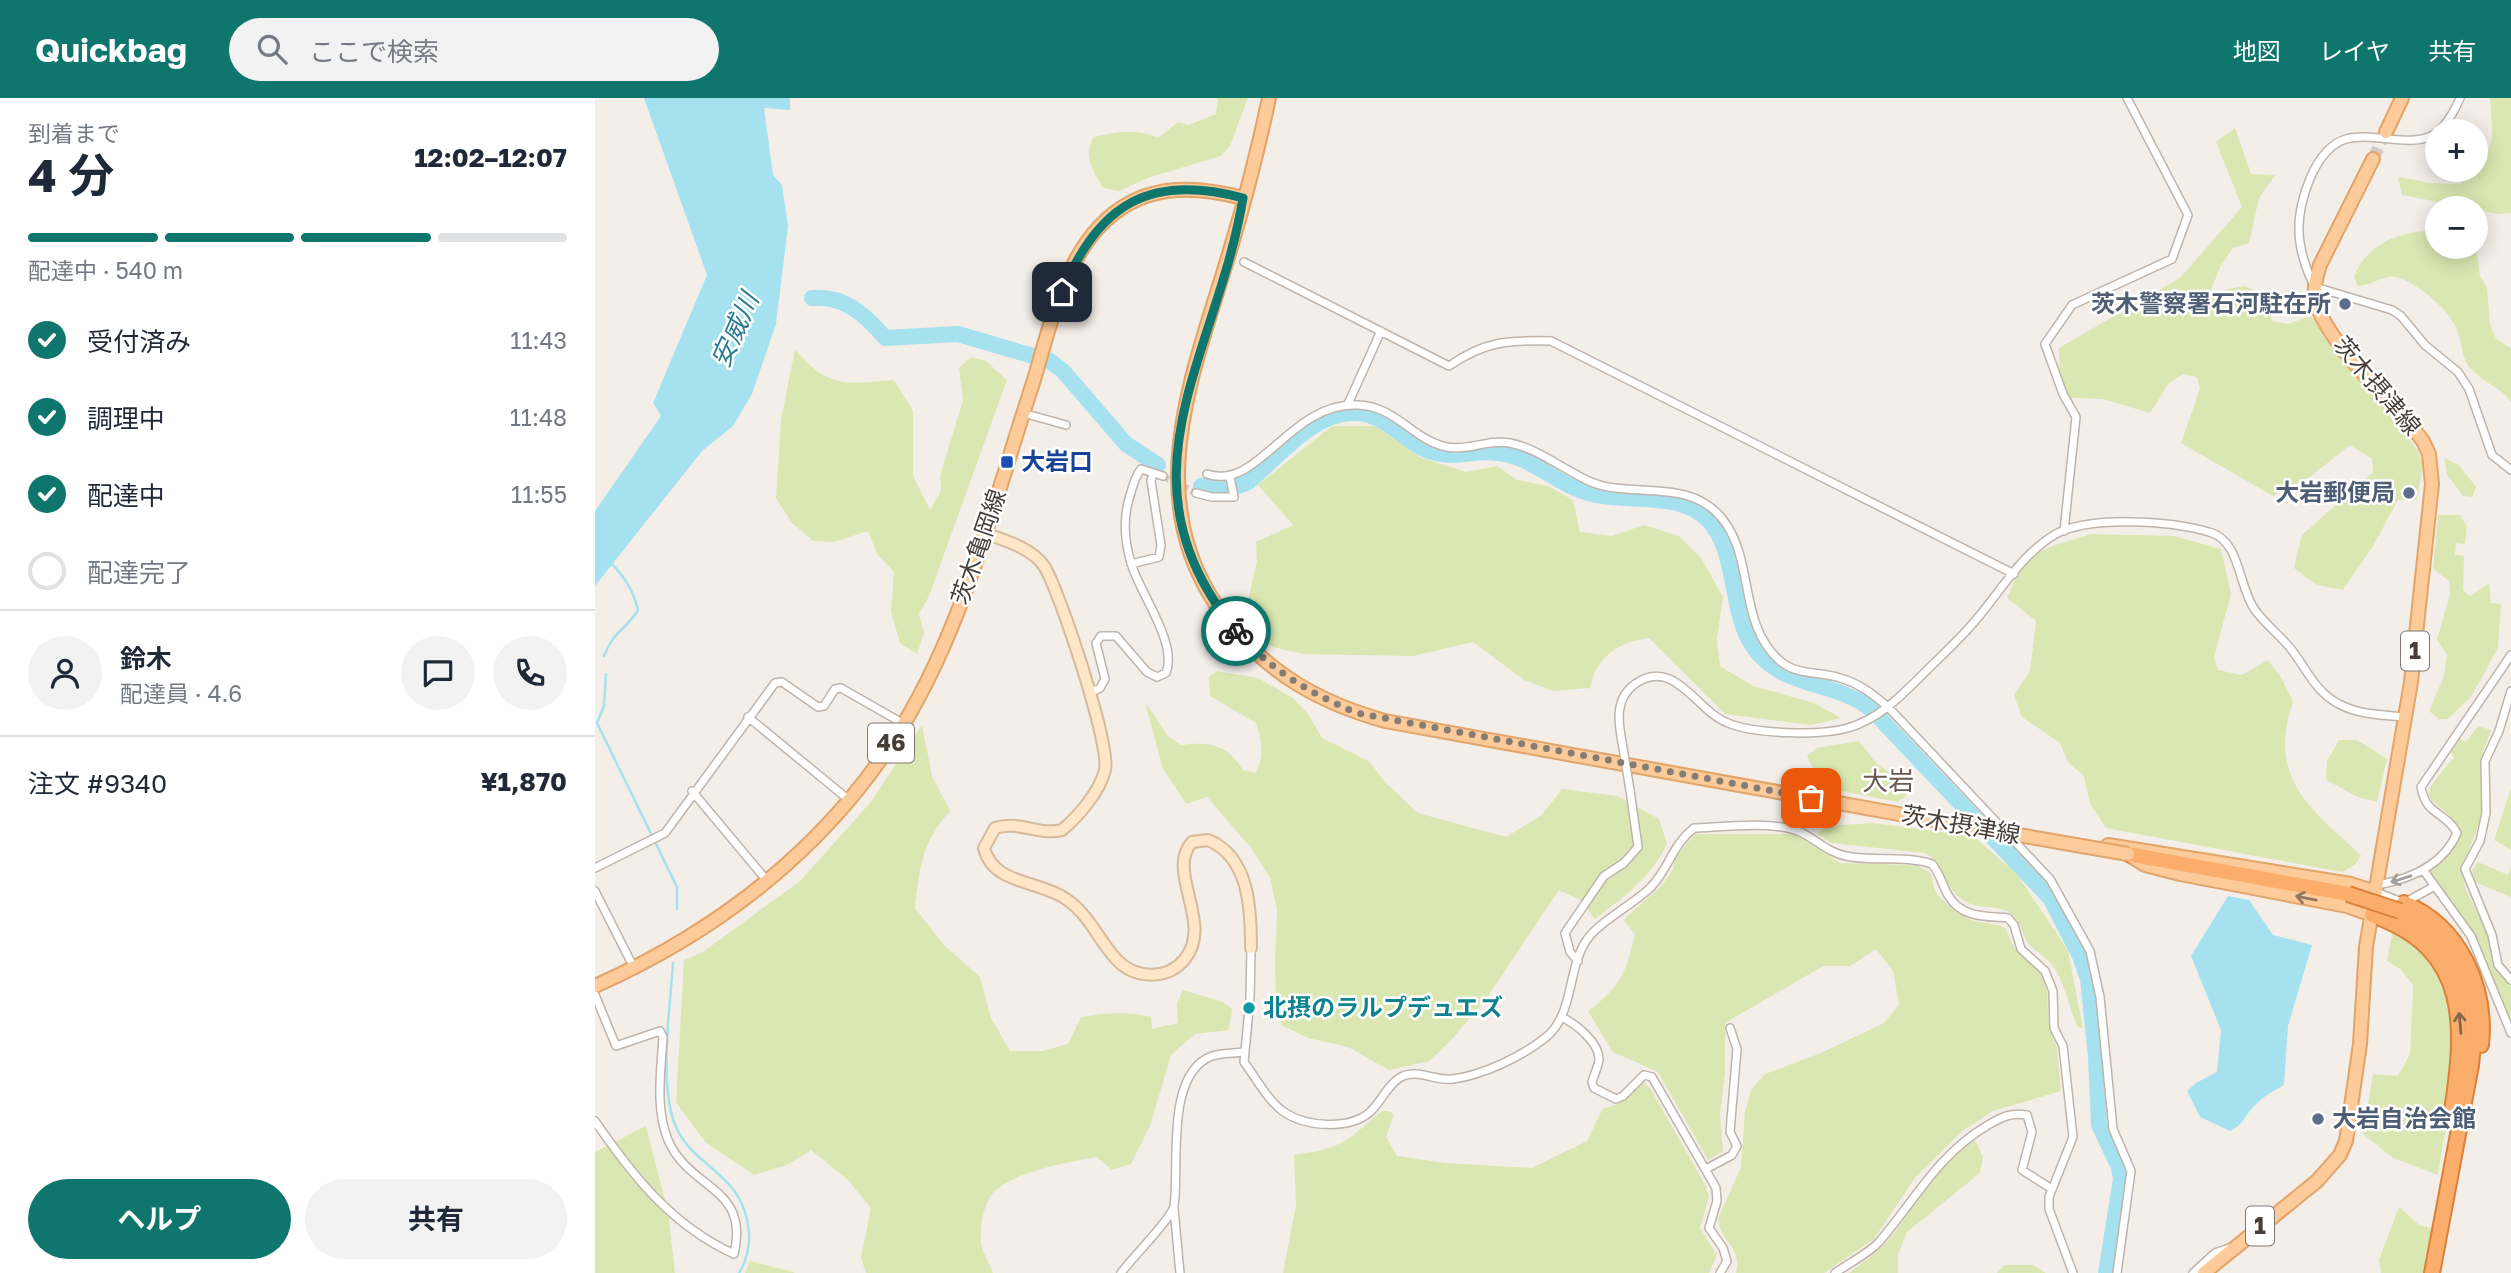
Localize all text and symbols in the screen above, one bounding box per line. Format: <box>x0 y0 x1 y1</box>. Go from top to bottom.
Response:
search box <box>229 18 719 81</box>
text: Quickbag <box>35 30 187 69</box>
icon: search <box>253 30 291 68</box>
text: ここで検索 <box>309 36 439 67</box>
text: 地図 <box>2233 36 2281 65</box>
text: レイヤ <box>2319 36 2390 65</box>
text: 共有 <box>2428 36 2476 65</box>
text: 到着まで <box>28 119 120 147</box>
map controls <box>2425 119 2488 259</box>
button: + <box>2425 119 2488 182</box>
text: 12:02–12:07 <box>414 142 567 173</box>
text: 4 分 <box>28 147 114 202</box>
button: − <box>2425 196 2488 259</box>
text: 配達中 · 540 m <box>28 256 183 284</box>
pin <box>1032 262 1092 322</box>
icon: home <box>1043 273 1081 311</box>
water label: 安威川 <box>705 285 766 372</box>
place label: 茨木警察署石河駐在所 <box>2091 288 2331 317</box>
marker: 茨木警察署石河駐在所 <box>2337 296 2353 312</box>
icon: check <box>28 321 66 359</box>
text: 受付済み <box>87 326 191 357</box>
text: 11:43 <box>510 326 567 354</box>
street label: 茨木摂津線 <box>2328 330 2428 440</box>
icon: check <box>28 398 66 436</box>
text: 調理中 <box>87 403 165 434</box>
text: 11:48 <box>510 403 567 431</box>
place label: 大岩口 <box>1021 446 1093 475</box>
marker: 大岩口 <box>999 454 1015 470</box>
icon: check <box>28 475 66 513</box>
place label: 大岩郵便局 <box>2275 477 2395 506</box>
text: 配達中 <box>87 480 165 511</box>
text: 11:55 <box>511 480 567 508</box>
street label: 茨木亀岡線 <box>944 485 1011 608</box>
marker: 大岩郵便局 <box>2401 485 2417 501</box>
text: 配達完了 <box>87 557 191 588</box>
courier <box>1201 596 1271 666</box>
icon: bike <box>1217 612 1255 650</box>
road number: 1 <box>2401 632 2429 670</box>
button: person <box>28 636 102 710</box>
button: chat <box>401 636 475 710</box>
button: phone <box>493 636 567 710</box>
text: 鈴木 <box>120 643 172 674</box>
text: 配達員 · 4.6 <box>120 679 242 707</box>
road number: 46 <box>868 723 914 762</box>
district label: 大岩 <box>1862 765 1914 796</box>
text: ¥1,870 <box>480 766 567 797</box>
text: 注文 #9340 <box>28 768 167 799</box>
pin <box>1781 768 1841 828</box>
icon: bag <box>1792 779 1830 817</box>
street label: 茨木摂津線 <box>1900 799 2023 848</box>
one-way arrow <box>2390 873 2412 886</box>
one-way arrow <box>2295 891 2318 904</box>
place label: 北摂のラルプデュエズ <box>1263 992 1503 1021</box>
marker: 北摂のラルプデュエズ <box>1241 1000 1257 1016</box>
one-way arrow <box>2453 1012 2466 1035</box>
place label: 大岩自治会館 <box>2332 1103 2476 1132</box>
marker: 大岩自治会館 <box>2310 1111 2326 1127</box>
button: ヘルプ <box>28 1179 291 1259</box>
button: 共有 <box>305 1179 567 1259</box>
road number: 1 <box>2246 1206 2274 1246</box>

